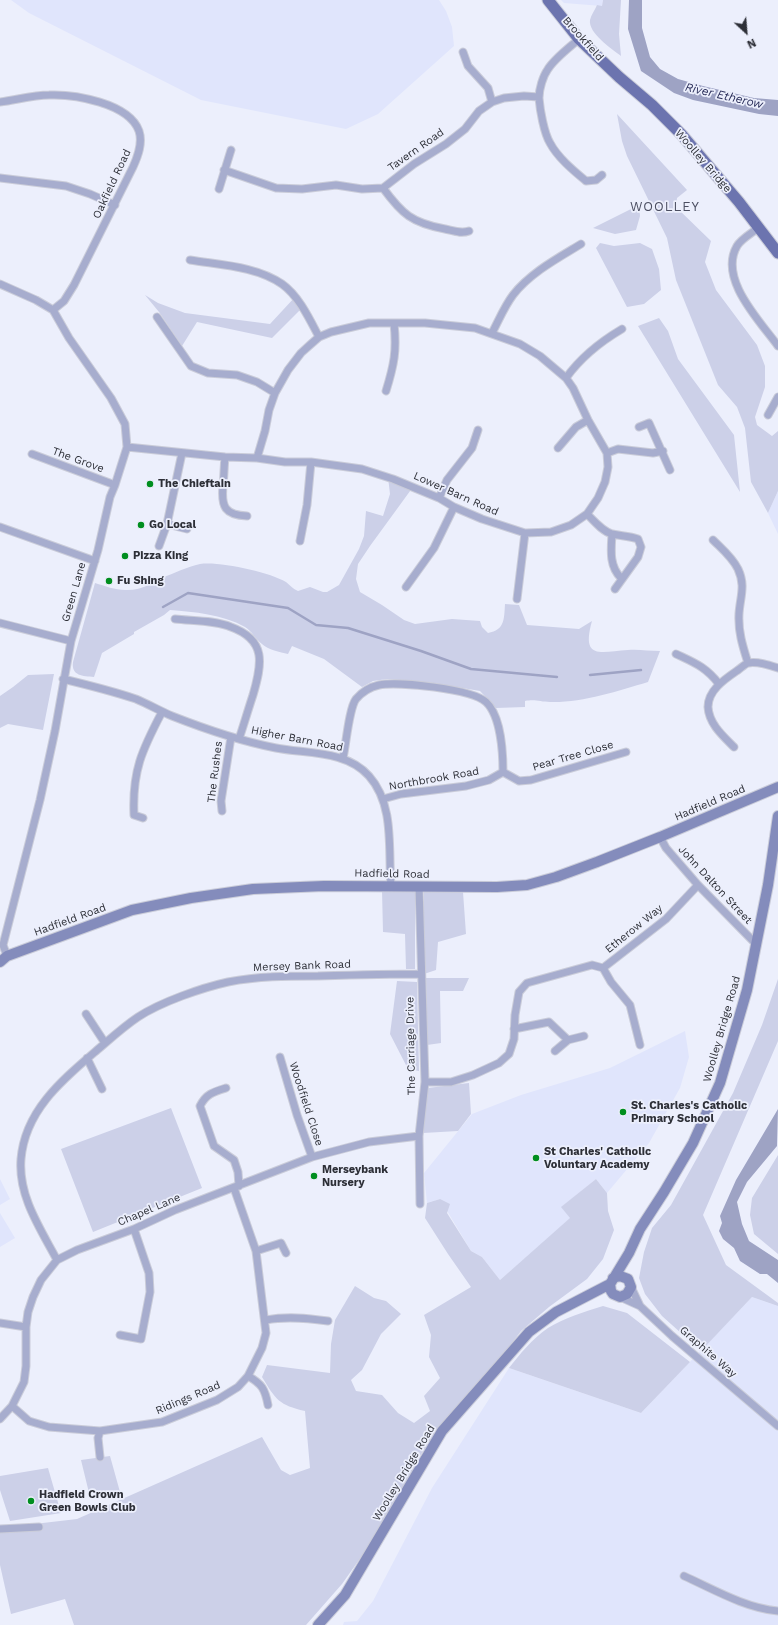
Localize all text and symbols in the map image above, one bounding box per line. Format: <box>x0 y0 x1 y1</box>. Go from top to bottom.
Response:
north arrow <box>726 12 766 52</box>
street label: Brookfield <box>560 14 606 64</box>
text: N <box>745 36 758 51</box>
water label: River Etherow <box>684 80 764 112</box>
street label: Tavern Road <box>385 126 447 174</box>
street label: Woolley Bridge <box>672 127 734 195</box>
street label: Oakfield Road <box>90 147 134 221</box>
district label: WOOLLEY <box>630 199 700 215</box>
street label: The Grove <box>50 445 106 475</box>
street label: Lower Barn Road <box>411 469 501 519</box>
place label: The Chieftain <box>158 477 231 491</box>
marker: The Chieftain <box>145 479 155 489</box>
place label: Go Local <box>149 518 196 532</box>
marker: Go Local <box>136 520 146 530</box>
place label: Pizza King <box>133 549 188 563</box>
marker: Pizza King <box>120 551 130 561</box>
street label: Green Lane <box>59 561 89 623</box>
place label: Fu Shing <box>117 574 164 588</box>
marker: Fu Shing <box>104 576 114 586</box>
street label: Higher Barn Road <box>250 724 344 754</box>
street label: Pear Tree Close <box>531 738 615 774</box>
street label: The Rushes <box>205 740 225 804</box>
street label: Northbrook Road <box>388 765 480 793</box>
street label: Hadfield Road <box>673 782 747 824</box>
street label: John Dalton Street <box>675 843 755 927</box>
street label: Hadfield Road <box>354 867 430 881</box>
street label: Hadfield Road <box>32 901 108 939</box>
street label: Etherow Way <box>603 902 665 956</box>
street label: Mersey Bank Road <box>253 958 351 974</box>
street label: Woolley Bridge Road <box>701 974 743 1084</box>
street label: The Carriage Drive <box>404 997 418 1095</box>
street label: Woodfield Close <box>286 1060 326 1148</box>
place label: St. Charles's Catholic Primary School <box>631 1099 747 1125</box>
marker: St. Charles's Catholic Primary School <box>618 1107 628 1117</box>
place label: St Charles' Catholic Voluntary Academy <box>544 1145 651 1171</box>
marker: St Charles' Catholic Voluntary Academy <box>531 1153 541 1163</box>
place label: Merseybank Nursery <box>322 1163 388 1189</box>
marker: Merseybank Nursery <box>309 1171 319 1181</box>
street label: Chapel Lane <box>116 1191 182 1229</box>
street label: Graphite Way <box>677 1324 739 1380</box>
street label: Ridings Road <box>154 1378 222 1418</box>
street label: Woolley Bridge Road <box>370 1422 438 1524</box>
place label: Hadfield Crown Green Bowls Club <box>39 1488 136 1514</box>
marker: Hadfield Crown Green Bowls Club <box>26 1496 36 1506</box>

